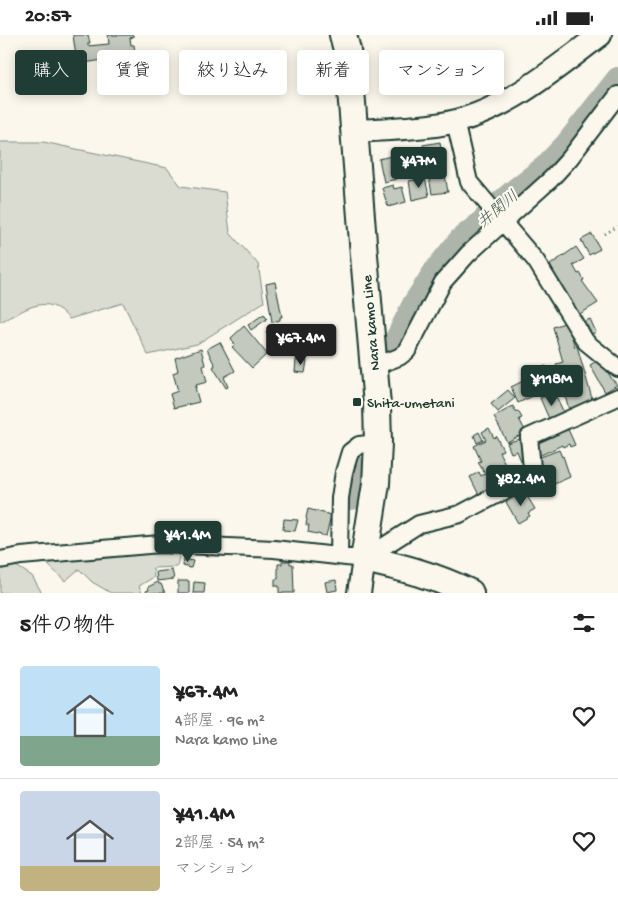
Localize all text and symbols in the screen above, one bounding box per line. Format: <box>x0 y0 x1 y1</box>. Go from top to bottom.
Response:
text: 20:57 <box>25 6 71 29</box>
chip: 購入 <box>15 50 87 95</box>
chip: 賃貸 <box>97 50 169 95</box>
chip: 絞り込み <box>179 50 287 95</box>
chip: 新着 <box>297 50 369 95</box>
chip: マンション <box>379 50 504 95</box>
pin: ¥47M <box>389 147 449 189</box>
text: ¥47M <box>402 153 436 172</box>
water label: 井関川 <box>474 187 524 233</box>
street label: Nara kamo Line <box>359 274 385 371</box>
pin: ¥67.4M <box>260 323 342 366</box>
text: ¥67.4M <box>277 330 325 349</box>
pin: ¥118M <box>517 365 587 407</box>
text: ¥118M <box>532 371 572 390</box>
place label: Shita-umetani <box>367 395 455 413</box>
marker: Shita-umetani <box>351 396 363 408</box>
pin: ¥82.4M <box>480 465 562 507</box>
text: ¥82.4M <box>497 471 545 490</box>
pin: ¥41.4M <box>147 521 229 563</box>
text: ¥41.4M <box>165 527 211 546</box>
icon: filters <box>570 609 598 637</box>
text: 5件の物件 <box>20 615 115 640</box>
text: ¥67.4M <box>175 681 237 706</box>
icon: home <box>60 686 120 746</box>
icon: heart <box>570 702 598 730</box>
text: 4部屋 · 96 m² <box>175 713 265 732</box>
text: Nara kamo Line <box>175 732 277 751</box>
text: ¥41.4M <box>175 803 234 828</box>
icon: home <box>60 811 120 871</box>
icon: heart <box>570 827 598 855</box>
text: 2部屋 · 54 m² <box>175 835 265 854</box>
text: マンション <box>175 861 254 880</box>

